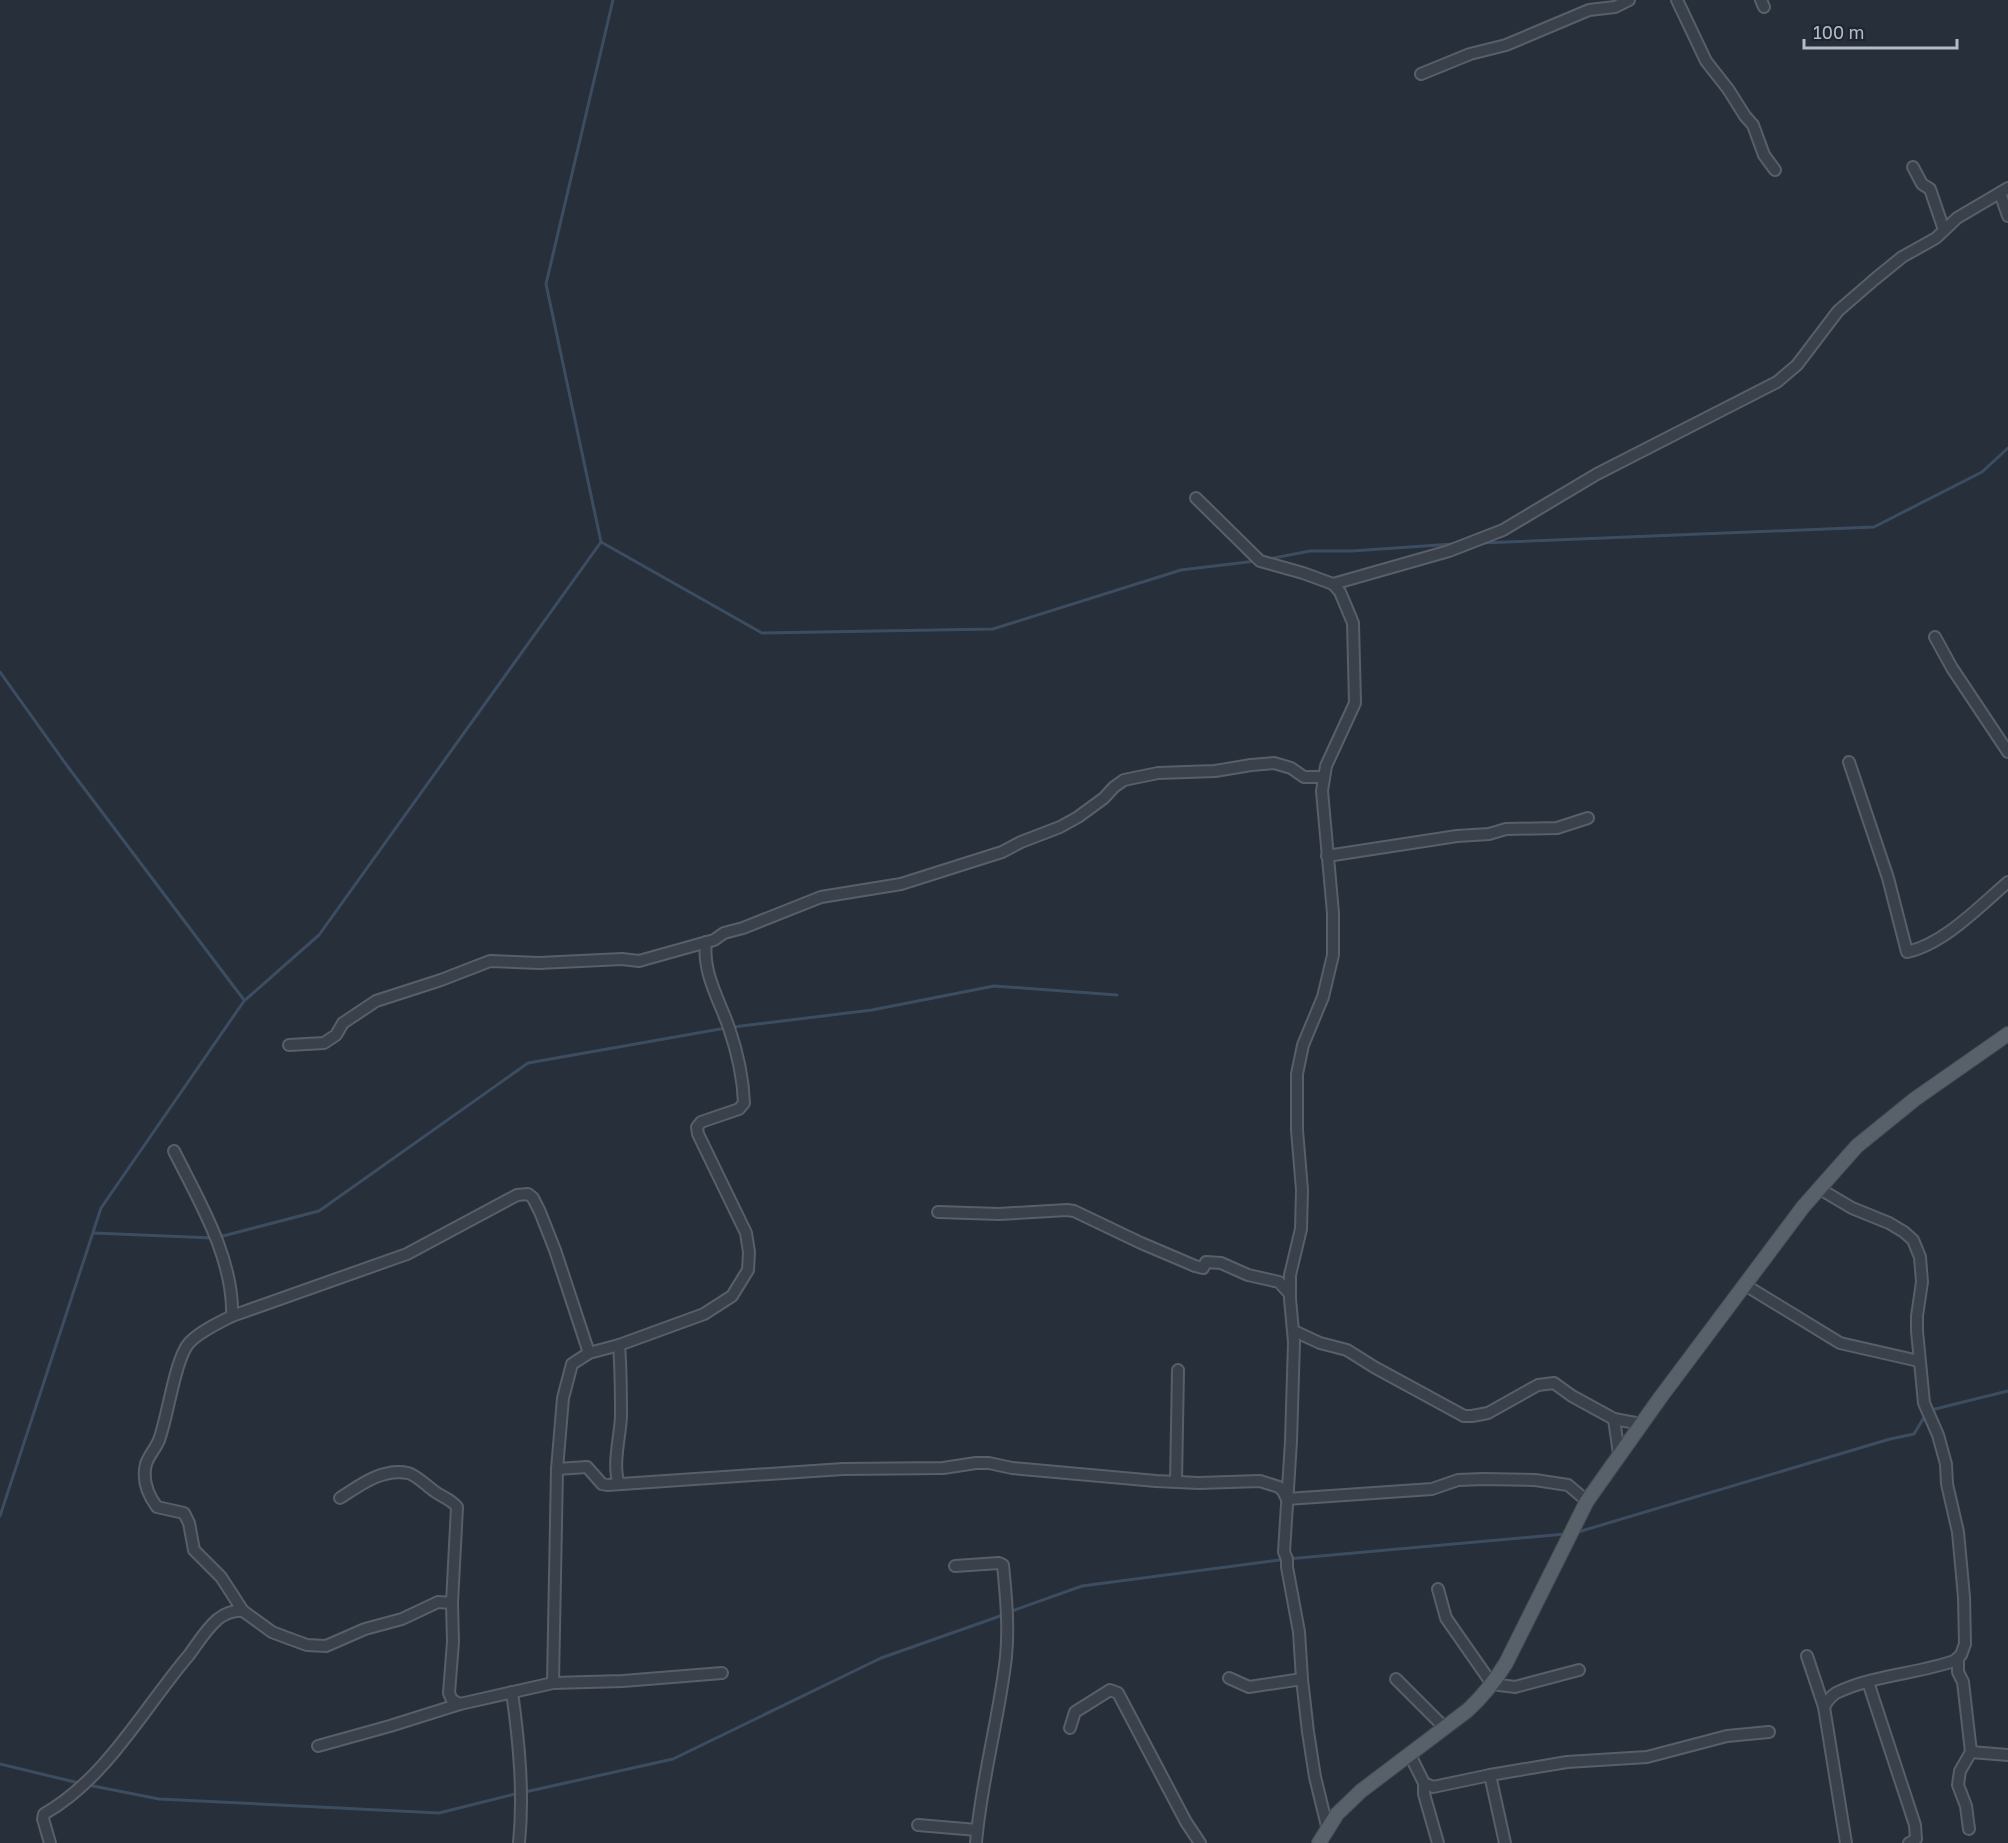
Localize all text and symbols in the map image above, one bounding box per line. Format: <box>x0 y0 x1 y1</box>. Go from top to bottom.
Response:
scale bar <box>1804 12 1957 50</box>
text: 100 m <box>1813 21 1864 43</box>

